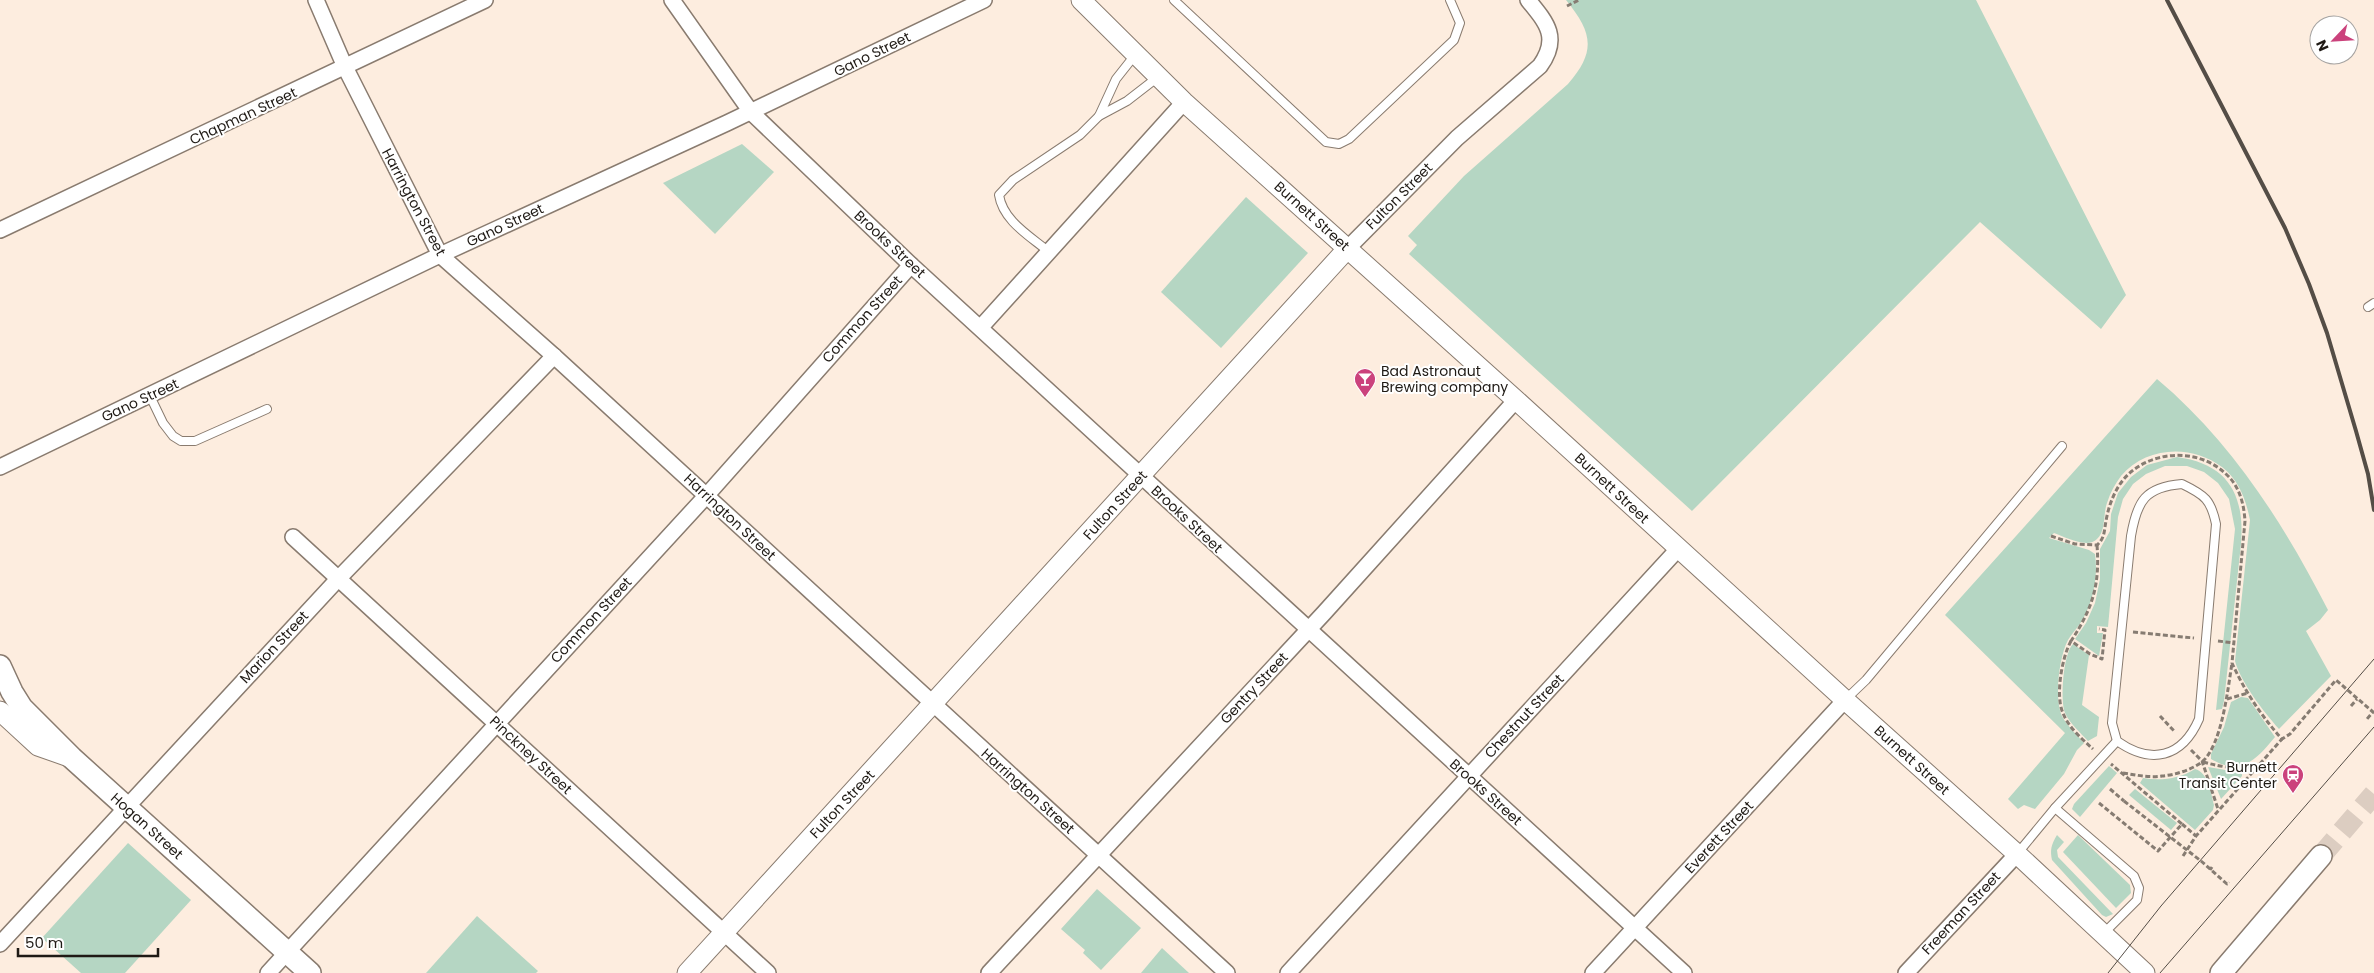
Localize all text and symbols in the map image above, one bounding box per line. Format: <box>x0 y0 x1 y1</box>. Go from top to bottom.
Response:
north arrow <box>2309 15 2359 65</box>
street label: Gano Street <box>830 27 914 81</box>
text: N <box>2311 36 2334 54</box>
street label: Chapman Street <box>186 82 300 150</box>
street label: Harrington Street <box>377 145 451 259</box>
street label: Fulton Street <box>1361 158 1437 234</box>
street label: Burnett Street <box>1270 177 1354 255</box>
street label: Gano Street <box>463 198 547 252</box>
street label: Brooks Street <box>850 206 930 282</box>
street label: Common Street <box>817 271 907 367</box>
place label: Bad Astronaut Brewing company <box>1381 361 1508 397</box>
bar icon: Bad Astronaut Brewing company <box>1353 367 1377 398</box>
street label: Gano Street <box>98 373 182 427</box>
street label: Burnett Street <box>1570 448 1654 528</box>
street label: Fulton Street <box>1078 466 1152 544</box>
street label: Harrington Street <box>680 469 780 565</box>
street label: Brooks Street <box>1147 481 1227 557</box>
street label: Common Street <box>546 572 636 668</box>
street label: Marion Street <box>235 606 313 688</box>
street label: Gentry Street <box>1215 648 1293 728</box>
street label: Chestnut Street <box>1480 669 1568 763</box>
street label: Pinckney Street <box>485 711 577 799</box>
street label: Burnett Street <box>1870 721 1954 799</box>
street label: Harrington Street <box>977 744 1079 838</box>
street label: Brooks Street <box>1446 754 1526 830</box>
place label: Burnett Transit Center <box>2179 757 2277 793</box>
station icon: Burnett Transit Center <box>2281 763 2305 794</box>
street label: Fulton Street <box>805 765 879 843</box>
street label: Hogan Street <box>106 788 188 864</box>
street label: Everett Street <box>1680 796 1758 878</box>
street label: Freeman Street <box>1917 867 2005 959</box>
scale bar <box>18 926 158 958</box>
text: 50 m <box>25 932 63 953</box>

